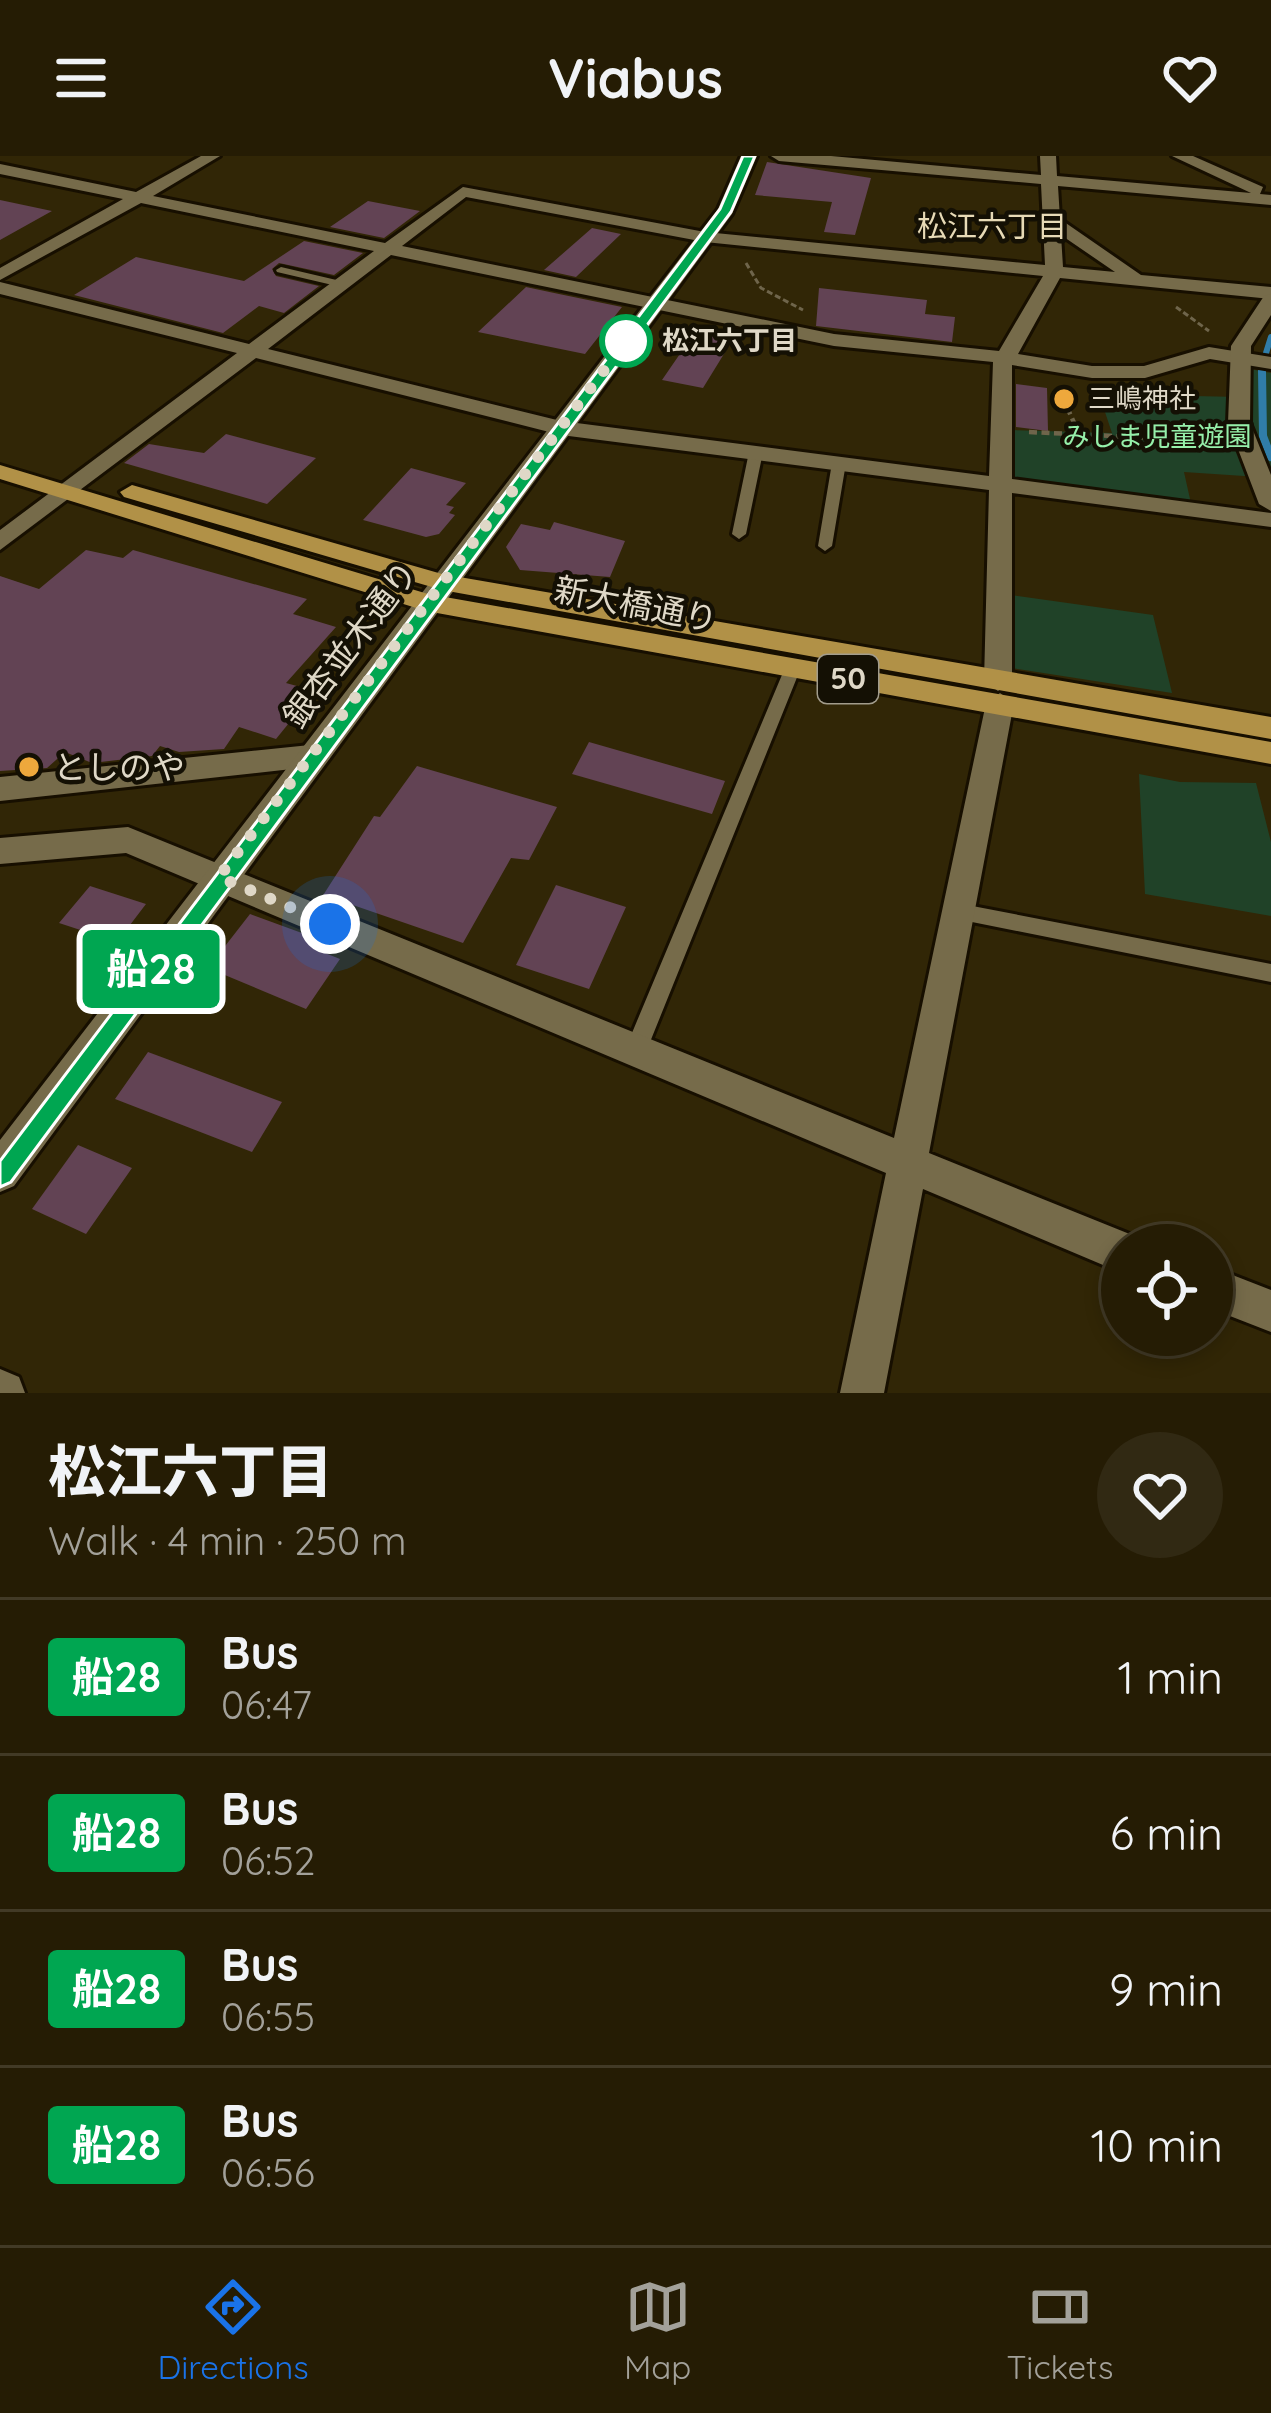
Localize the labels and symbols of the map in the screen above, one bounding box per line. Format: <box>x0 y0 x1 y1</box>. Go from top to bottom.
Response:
district label: 松江六丁目 <box>917 207 1067 245</box>
marker: 松江六丁目 <box>601 316 651 366</box>
place label: 松江六丁目 <box>662 323 797 357</box>
place label: 三嶋神社 <box>1088 381 1196 415</box>
marker: 三嶋神社 <box>1051 386 1077 412</box>
park label: みしま児童遊園 <box>1063 419 1252 453</box>
street label: 銀杏並木通り <box>274 552 426 735</box>
street label: 新大橋通り <box>551 568 721 639</box>
road number: 50 <box>818 655 878 703</box>
place label: としのや <box>53 746 185 787</box>
marker: としのや <box>16 754 42 780</box>
your location <box>300 894 360 954</box>
line badge: 船28 <box>82 930 220 1008</box>

